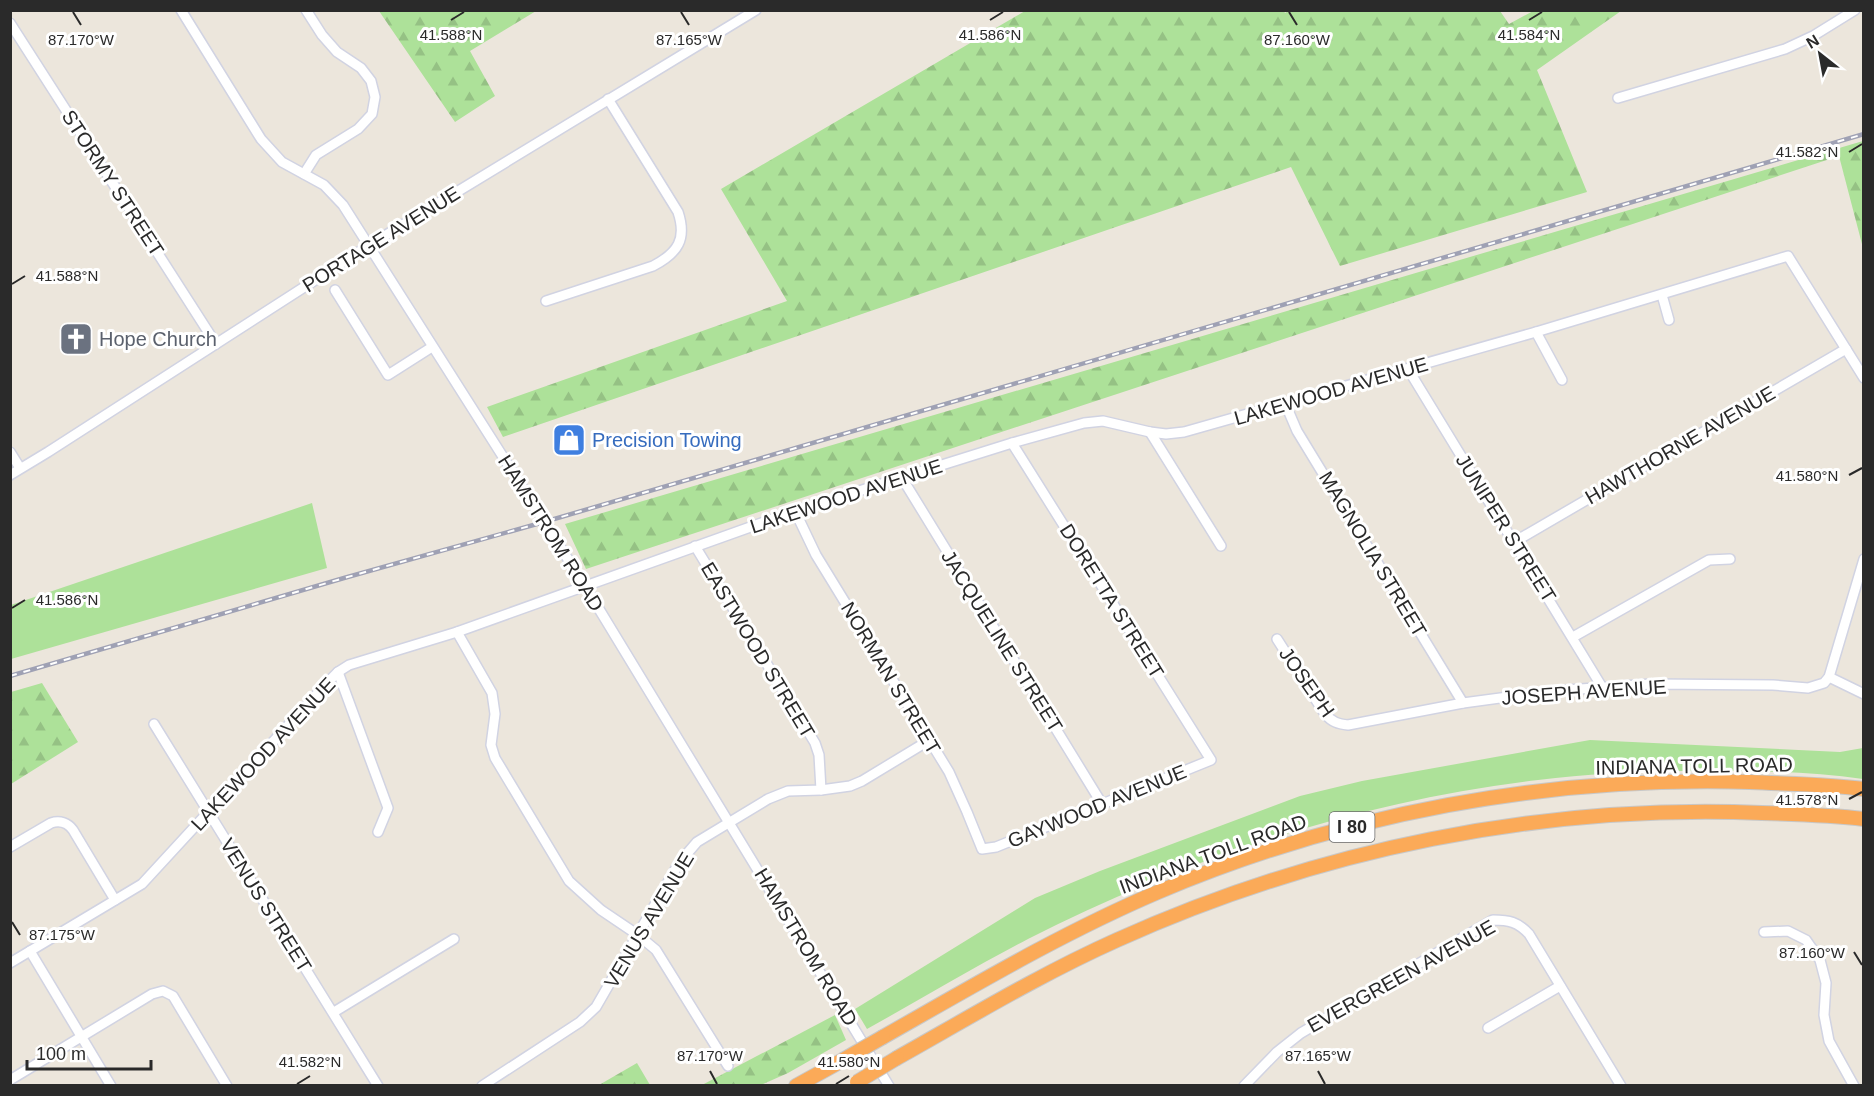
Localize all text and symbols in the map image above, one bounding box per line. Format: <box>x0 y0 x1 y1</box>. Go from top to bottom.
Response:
north arrow <box>1790 24 1850 84</box>
text: 41.588°N <box>420 26 482 43</box>
text: 41.586°N <box>959 26 1021 43</box>
text: 41.584°N <box>1498 26 1560 43</box>
text: 87.170°W <box>48 31 115 48</box>
text: 87.165°W <box>656 31 723 48</box>
text: 87.160°W <box>1264 31 1331 48</box>
text: N <box>1803 31 1822 52</box>
street label: STORMY STREET <box>58 106 168 260</box>
text: 41.582°N <box>1776 143 1838 160</box>
street label: PORTAGE AVENUE <box>298 182 464 296</box>
text: 41.588°N <box>36 267 98 284</box>
church icon: Hope Church <box>58 321 94 357</box>
place label: Hope Church <box>99 328 217 350</box>
street label: LAKEWOOD AVENUE <box>1231 353 1431 429</box>
street label: HAWTHORNE AVENUE <box>1581 382 1779 508</box>
shop icon: Precision Towing <box>551 422 587 458</box>
place label: Precision Towing <box>592 429 742 451</box>
street label: JUNIPER STREET <box>1452 450 1560 606</box>
street label: HAMSTROM ROAD <box>494 451 608 615</box>
street label: LAKEWOOD AVENUE <box>747 455 945 537</box>
street label: MAGNOLIA STREET <box>1315 467 1431 641</box>
text: 41.580°N <box>1776 467 1838 484</box>
street label: DORETTA STREET <box>1056 520 1168 682</box>
street label: JACQUELINE STREET <box>937 546 1067 736</box>
street label: EASTWOOD STREET <box>697 558 819 742</box>
text: 41.586°N <box>36 591 98 608</box>
street label: NORMAN STREET <box>837 598 945 758</box>
street label: JOSEPH <box>1275 643 1339 721</box>
street label: LAKEWOOD AVENUE <box>186 673 340 835</box>
street label: JOSEPH AVENUE <box>1501 675 1667 709</box>
street label: INDIANA TOLL ROAD <box>1595 753 1793 779</box>
street label: GAYWOOD AVENUE <box>1005 760 1189 852</box>
text: 41.578°N <box>1776 791 1838 808</box>
street label: INDIANA TOLL ROAD <box>1116 810 1310 898</box>
road number: I 80 <box>1330 812 1374 842</box>
street label: VENUS STREET <box>216 834 316 976</box>
street label: VENUS AVENUE <box>600 848 698 992</box>
street label: HAMSTROM ROAD <box>750 864 862 1030</box>
street label: EVERGREEN AVENUE <box>1303 915 1499 1037</box>
text: 87.175°W <box>29 926 96 943</box>
text: 87.160°W <box>1779 944 1846 961</box>
scale bar <box>27 1033 152 1071</box>
text: 100 m <box>36 1044 86 1064</box>
text: 87.170°W <box>677 1047 744 1064</box>
text: 87.165°W <box>1285 1047 1352 1064</box>
text: 41.582°N <box>279 1053 341 1070</box>
text: 41.580°N <box>818 1053 880 1070</box>

